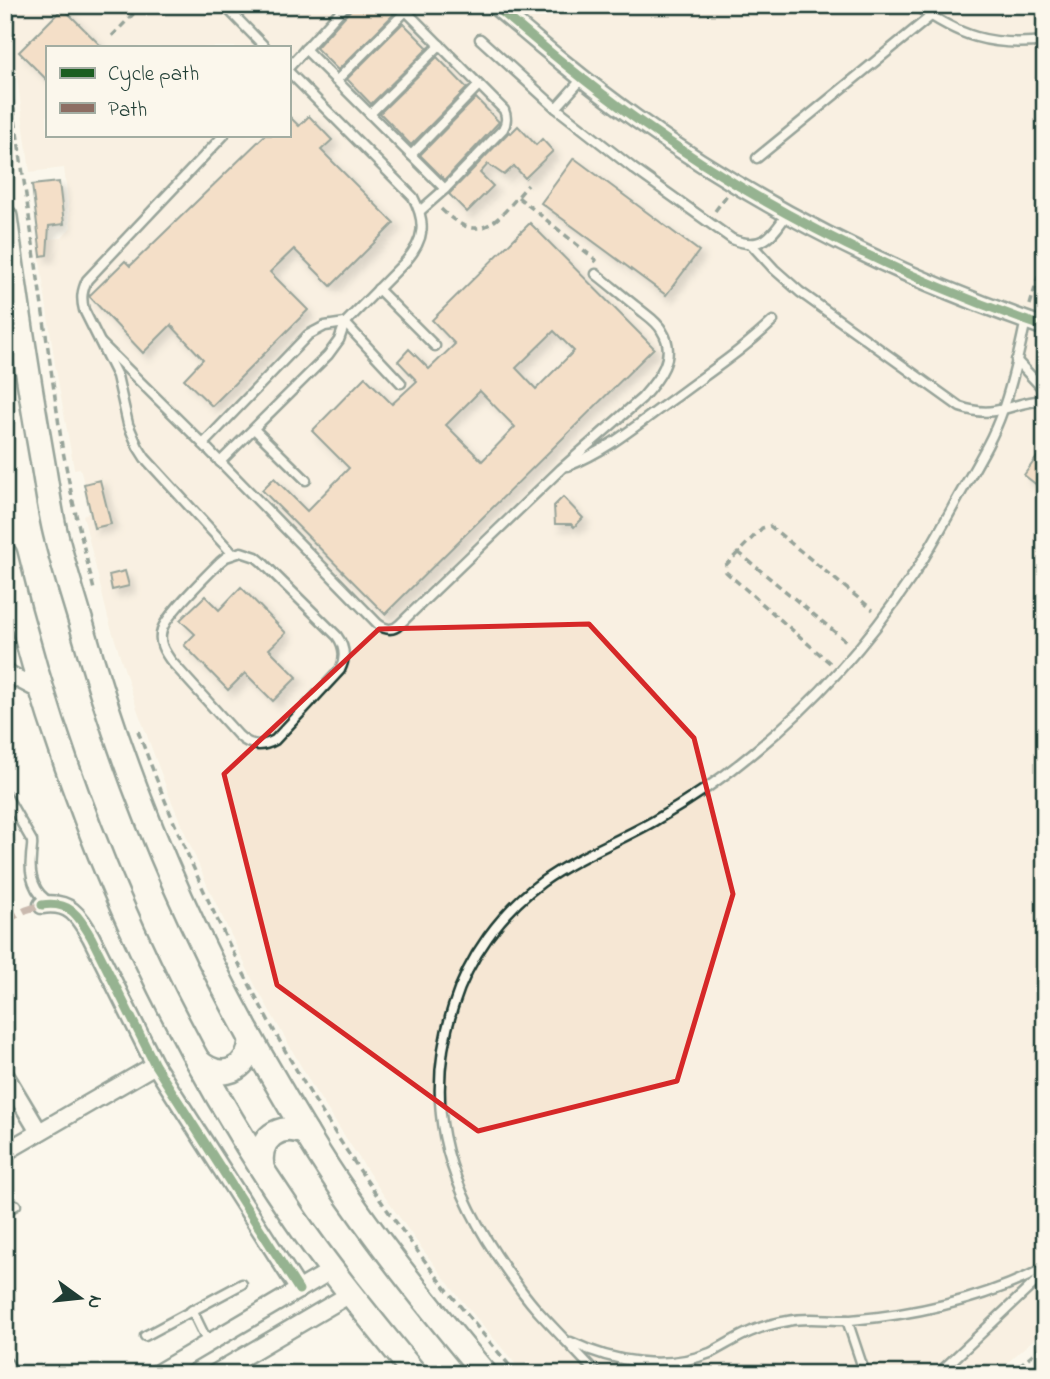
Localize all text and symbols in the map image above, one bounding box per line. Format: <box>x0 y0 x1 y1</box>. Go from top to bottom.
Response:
legend <box>46 46 290 136</box>
text: Cycle path <box>108 60 199 92</box>
text: Path <box>108 96 147 126</box>
north arrow <box>46 1264 116 1334</box>
text: N <box>79 1292 109 1312</box>

